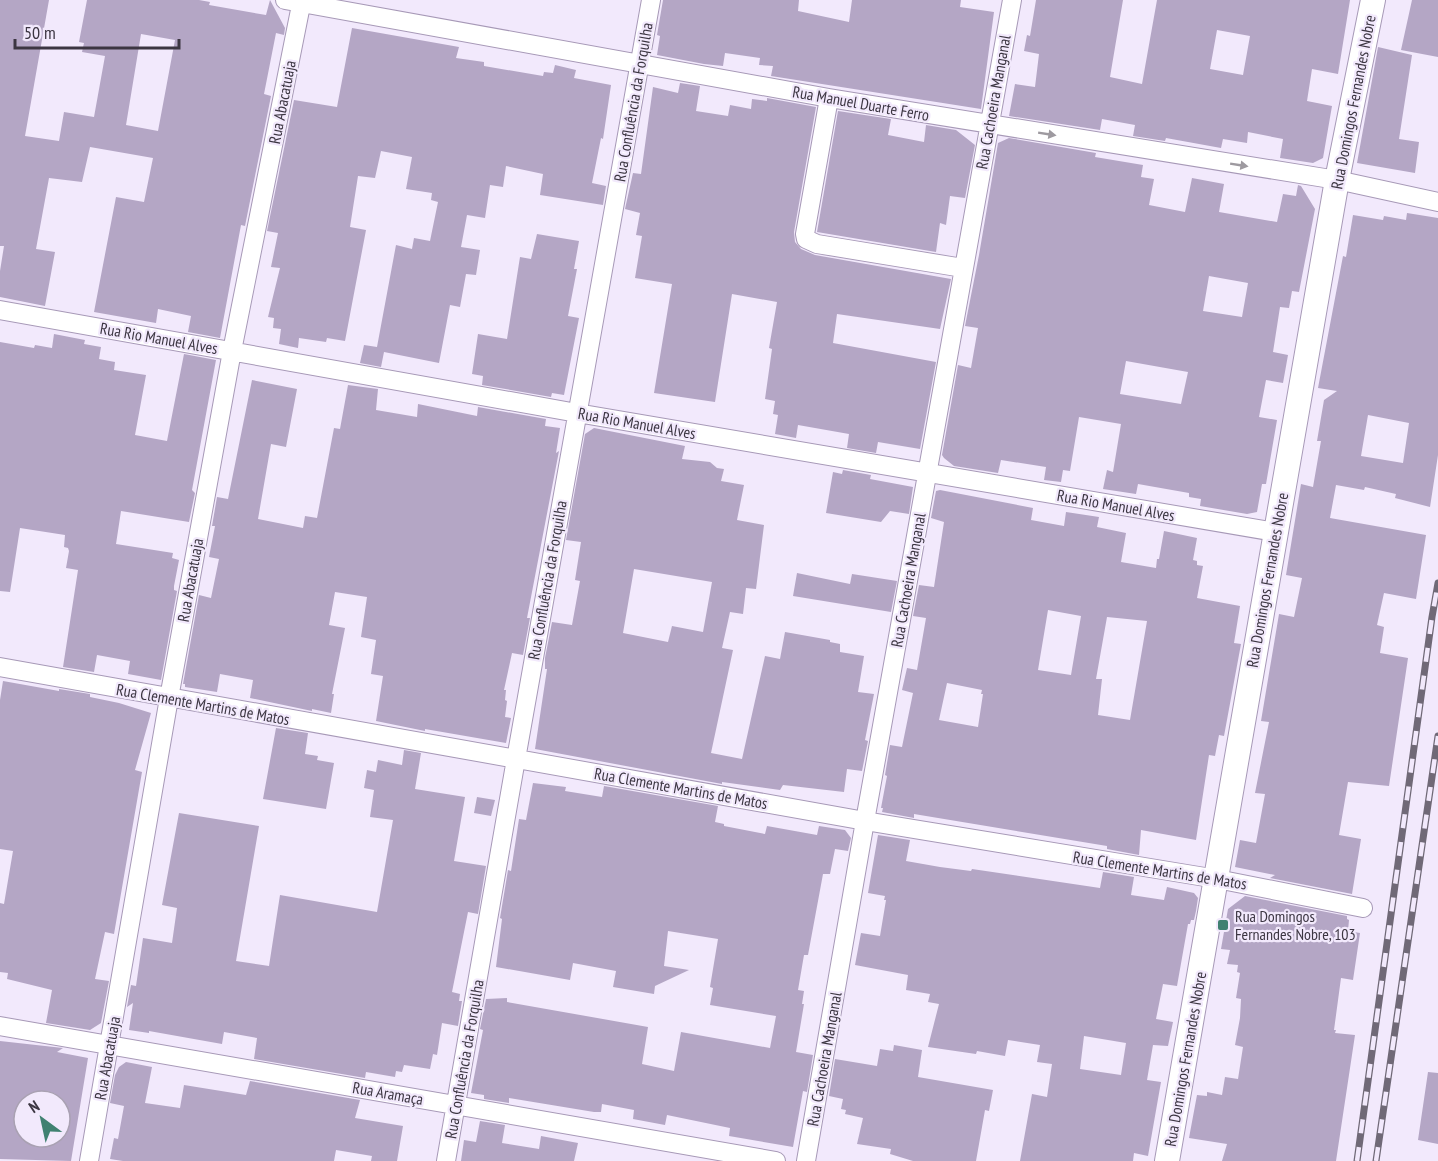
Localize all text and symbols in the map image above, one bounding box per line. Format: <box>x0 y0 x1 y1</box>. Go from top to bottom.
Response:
scale bar <box>15 12 178 50</box>
street label: Rua Domingos Fernandes Nobre <box>1326 13 1380 191</box>
text: 50 m <box>24 21 56 44</box>
street label: Rua Confluência da Forquilha <box>609 21 657 183</box>
street label: Rua Cachoeira Manganal <box>971 33 1015 171</box>
street label: Rua Abacatuaja <box>264 59 300 145</box>
street label: Rua Manuel Duarte Ferro <box>791 81 931 125</box>
one-way arrow <box>1037 130 1056 139</box>
one-way arrow <box>1230 160 1249 169</box>
street label: Rua Rio Manuel Alves <box>99 318 219 358</box>
street label: Rua Rio Manuel Alves <box>577 403 697 443</box>
street label: Rua Rio Manuel Alves <box>1056 485 1176 525</box>
street label: Rua Domingos Fernandes Nobre <box>1242 491 1292 669</box>
street label: Rua Confluência da Forquilha <box>523 499 571 661</box>
street label: Rua Cachoeira Manganal <box>886 511 930 649</box>
street label: Rua Abacatuaja <box>173 537 207 623</box>
street label: Rua Clemente Martins de Matos <box>115 679 291 729</box>
street label: Rua Clemente Martins de Matos <box>593 763 769 813</box>
street label: Rua Clemente Martins de Matos <box>1072 846 1248 894</box>
place label: Rua Domingos Fernandes Nobre, 103 <box>1235 906 1356 944</box>
marker: Rua Domingos Fernandes Nobre, 103 <box>1216 918 1230 932</box>
street label: Rua Domingos Fernandes Nobre <box>1160 970 1210 1148</box>
street label: Rua Confluência da Forquilha <box>440 978 488 1140</box>
street label: Rua Cachoeira Manganal <box>802 990 846 1128</box>
street label: Rua Abacatuaja <box>90 1015 124 1101</box>
street label: Rua Aramaça <box>351 1077 425 1109</box>
north arrow <box>12 1089 72 1149</box>
text: N <box>25 1096 43 1117</box>

